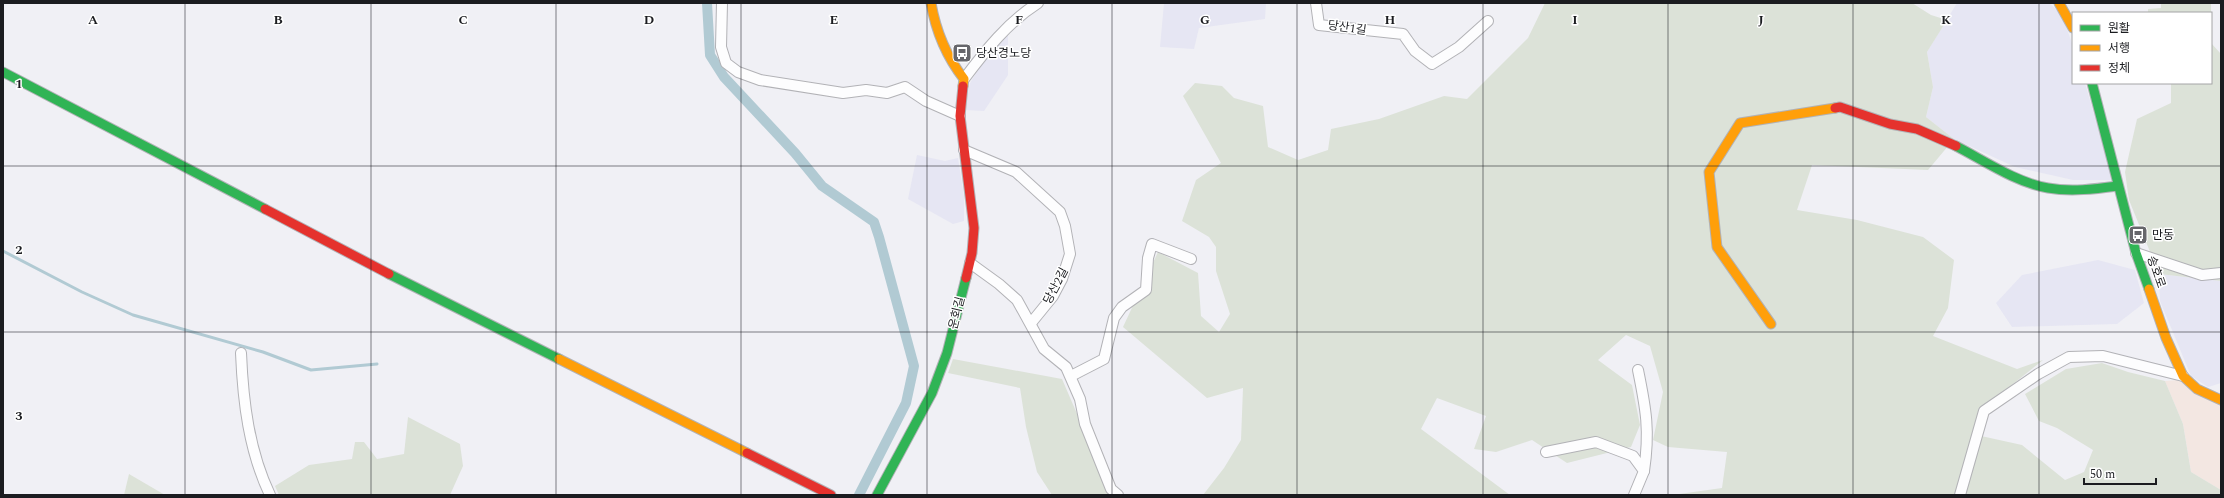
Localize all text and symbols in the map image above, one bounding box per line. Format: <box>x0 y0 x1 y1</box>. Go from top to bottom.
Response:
text: A <box>88 10 98 30</box>
text: B <box>273 10 283 30</box>
text: C <box>458 10 468 30</box>
text: D <box>644 10 654 30</box>
text: E <box>830 10 839 30</box>
text: F <box>1015 10 1023 30</box>
text: G <box>1200 10 1210 30</box>
text: H <box>1385 10 1396 30</box>
text: I <box>1572 10 1578 30</box>
text: J <box>1758 10 1764 30</box>
text: K <box>1941 10 1951 30</box>
legend <box>2072 12 2212 84</box>
street label: 당산1길 <box>1326 16 1368 40</box>
text: 원활 <box>2108 19 2130 38</box>
text: 서행 <box>2108 39 2130 58</box>
bus stop icon: 당산경노당 <box>951 42 973 64</box>
place label: 당산경노당 <box>976 44 1031 63</box>
text: 정체 <box>2108 59 2130 78</box>
text: 1 <box>15 74 23 94</box>
bus stop icon: 만동 <box>2127 224 2149 246</box>
place label: 만동 <box>2152 226 2174 245</box>
text: 2 <box>15 240 23 260</box>
street label: 송호로 <box>2142 253 2170 291</box>
street label: 당산2길 <box>1038 264 1074 308</box>
street label: 운회길 <box>944 295 970 331</box>
text: 3 <box>15 406 23 426</box>
scale bar <box>2084 460 2156 486</box>
text: 50 m <box>2090 465 2115 484</box>

